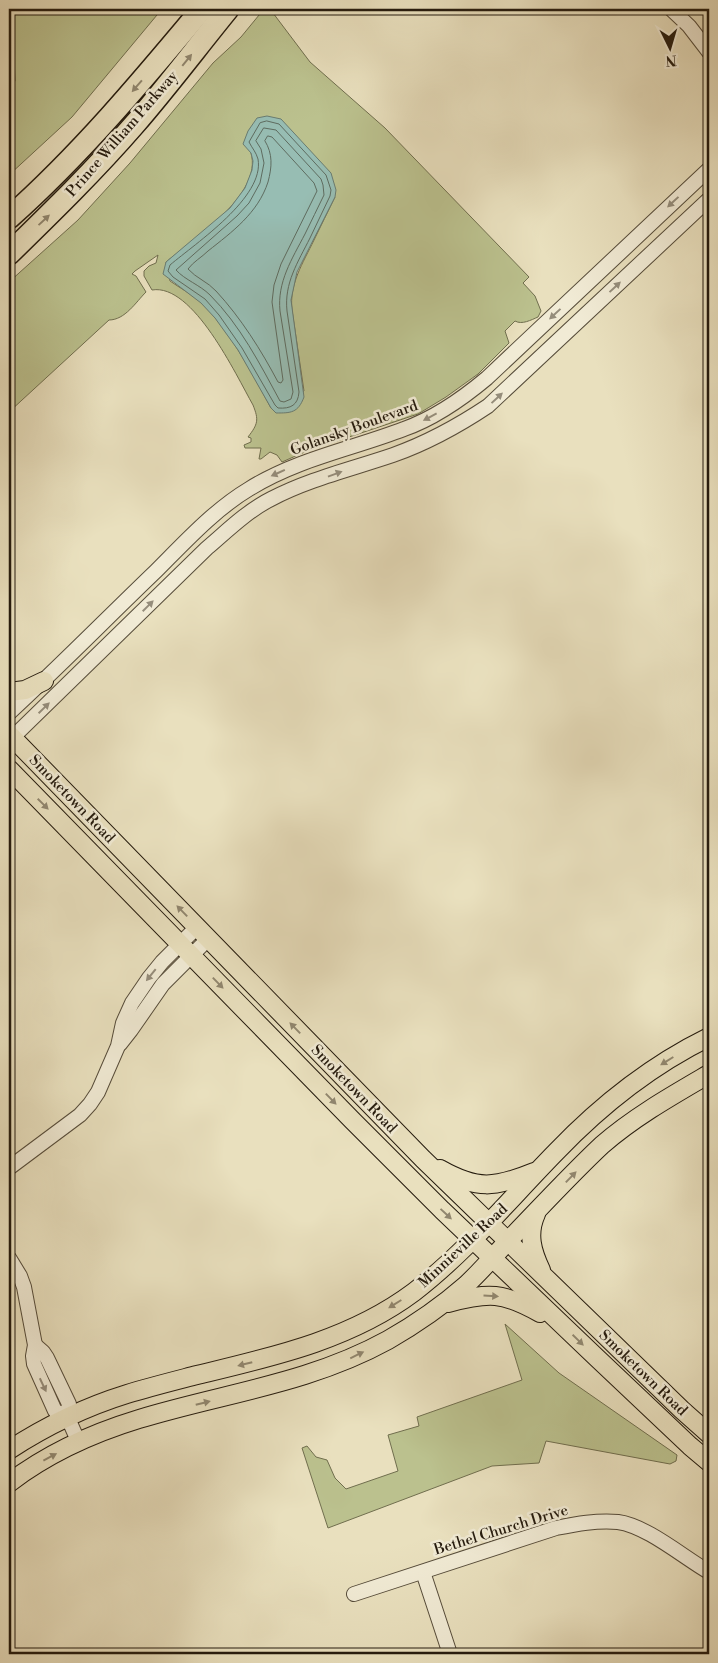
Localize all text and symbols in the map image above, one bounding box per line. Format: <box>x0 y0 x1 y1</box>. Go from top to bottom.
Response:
north arrow <box>646 22 696 72</box>
text: N <box>665 51 677 69</box>
one-way arrow <box>182 54 193 67</box>
street label: Prince William Parkway <box>62 66 183 201</box>
one-way arrow <box>131 80 143 92</box>
one-way arrow <box>668 196 680 208</box>
one-way arrow <box>38 214 50 226</box>
one-way arrow <box>609 281 621 293</box>
one-way arrow <box>550 308 562 320</box>
one-way arrow <box>490 392 502 404</box>
street label: Golansky Boulevard <box>288 396 421 460</box>
one-way arrow <box>423 413 438 421</box>
one-way arrow <box>271 470 285 478</box>
one-way arrow <box>328 470 343 478</box>
one-way arrow <box>142 601 154 613</box>
one-way arrow <box>38 702 50 714</box>
street label: Smoketown Road <box>25 751 119 848</box>
one-way arrow <box>37 798 49 810</box>
one-way arrow <box>176 906 188 918</box>
one-way arrow <box>146 968 157 981</box>
one-way arrow <box>211 977 223 989</box>
one-way arrow <box>289 1022 301 1034</box>
street label: Smoketown Road <box>307 1041 401 1138</box>
one-way arrow <box>660 1056 673 1066</box>
one-way arrow <box>325 1093 337 1105</box>
one-way arrow <box>565 1171 577 1183</box>
street label: Minnieville Road <box>414 1199 512 1292</box>
one-way arrow <box>440 1208 452 1220</box>
one-way arrow <box>483 1292 499 1300</box>
one-way arrow <box>389 1299 402 1309</box>
street label: Smoketown Road <box>595 1326 692 1420</box>
one-way arrow <box>571 1334 583 1346</box>
one-way arrow <box>350 1350 365 1359</box>
one-way arrow <box>238 1360 253 1368</box>
one-way arrow <box>39 1378 47 1392</box>
one-way arrow <box>195 1399 210 1407</box>
one-way arrow <box>43 1453 57 1461</box>
street label: Bethel Church Drive <box>431 1501 570 1560</box>

